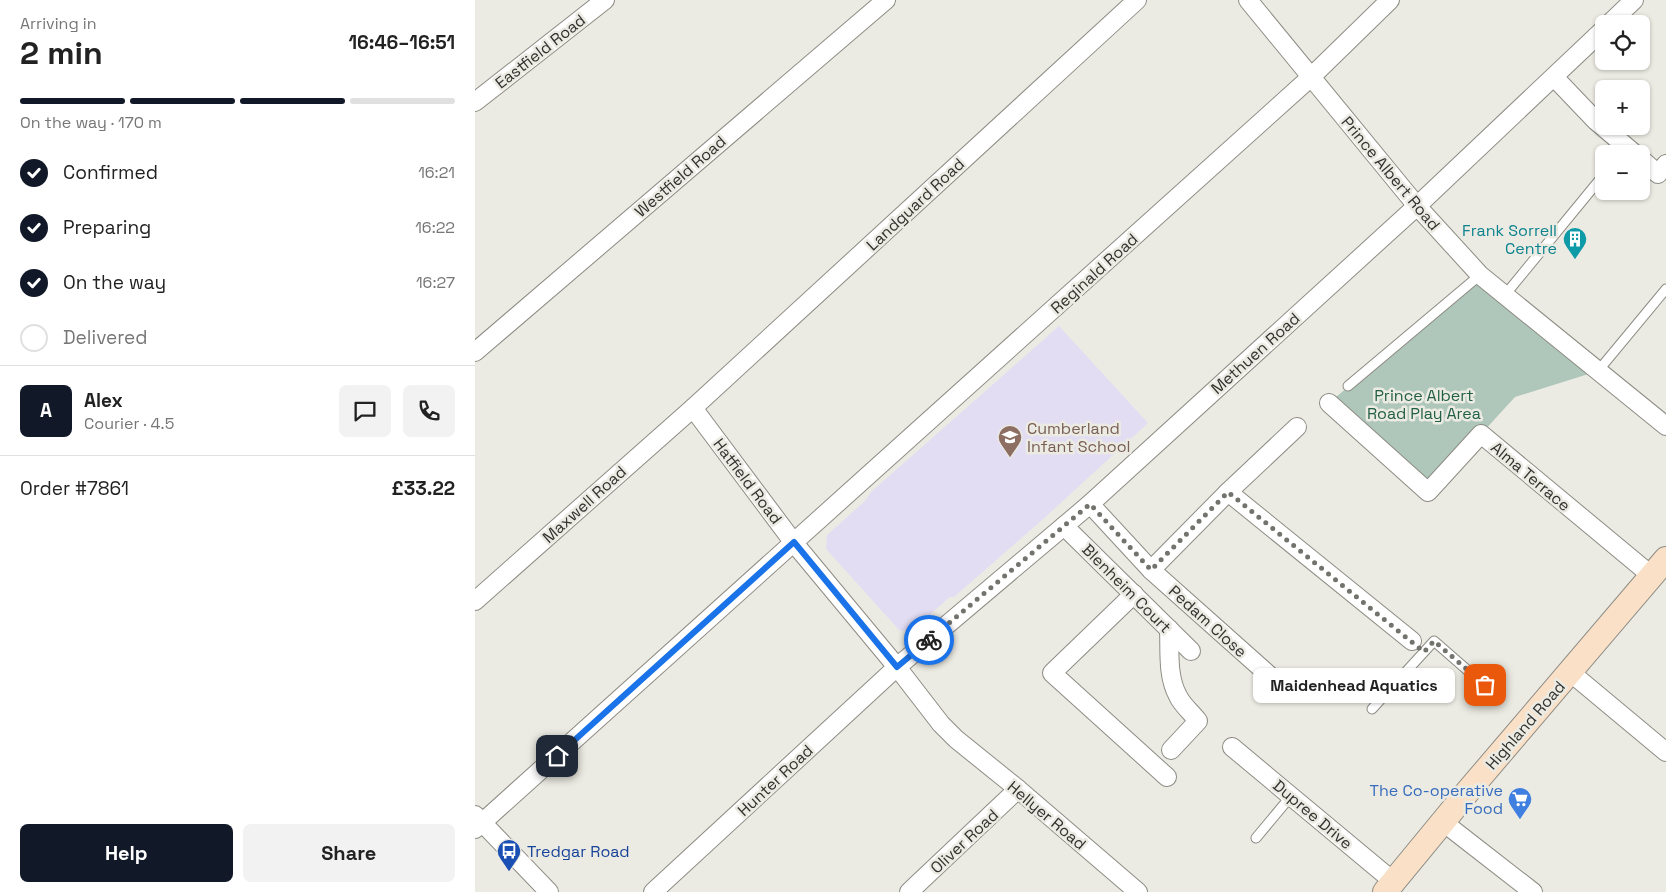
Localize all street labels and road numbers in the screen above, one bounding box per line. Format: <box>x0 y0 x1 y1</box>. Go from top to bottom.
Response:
street label: Eastfield Road <box>491 9 590 93</box>
street label: Prince Albert Road <box>1337 112 1445 235</box>
street label: Westfield Road <box>630 131 730 222</box>
street label: Landguard Road <box>862 153 969 255</box>
street label: Reginald Road <box>1046 229 1142 318</box>
street label: Methuen Road <box>1207 308 1304 399</box>
street label: Hatfield Road <box>709 434 787 528</box>
street label: Alma Terrace <box>1486 437 1575 516</box>
street label: Maxwell Road <box>538 461 631 548</box>
street label: Blenheim Court <box>1077 539 1176 638</box>
street label: Pedam Close <box>1164 581 1251 662</box>
street label: Highland Road <box>1481 677 1570 774</box>
street label: Hunter Road <box>733 740 818 821</box>
street label: Dupree Drive <box>1268 775 1357 854</box>
street label: Hellyer Road <box>1003 776 1090 854</box>
street label: Oliver Road <box>926 804 1003 878</box>

